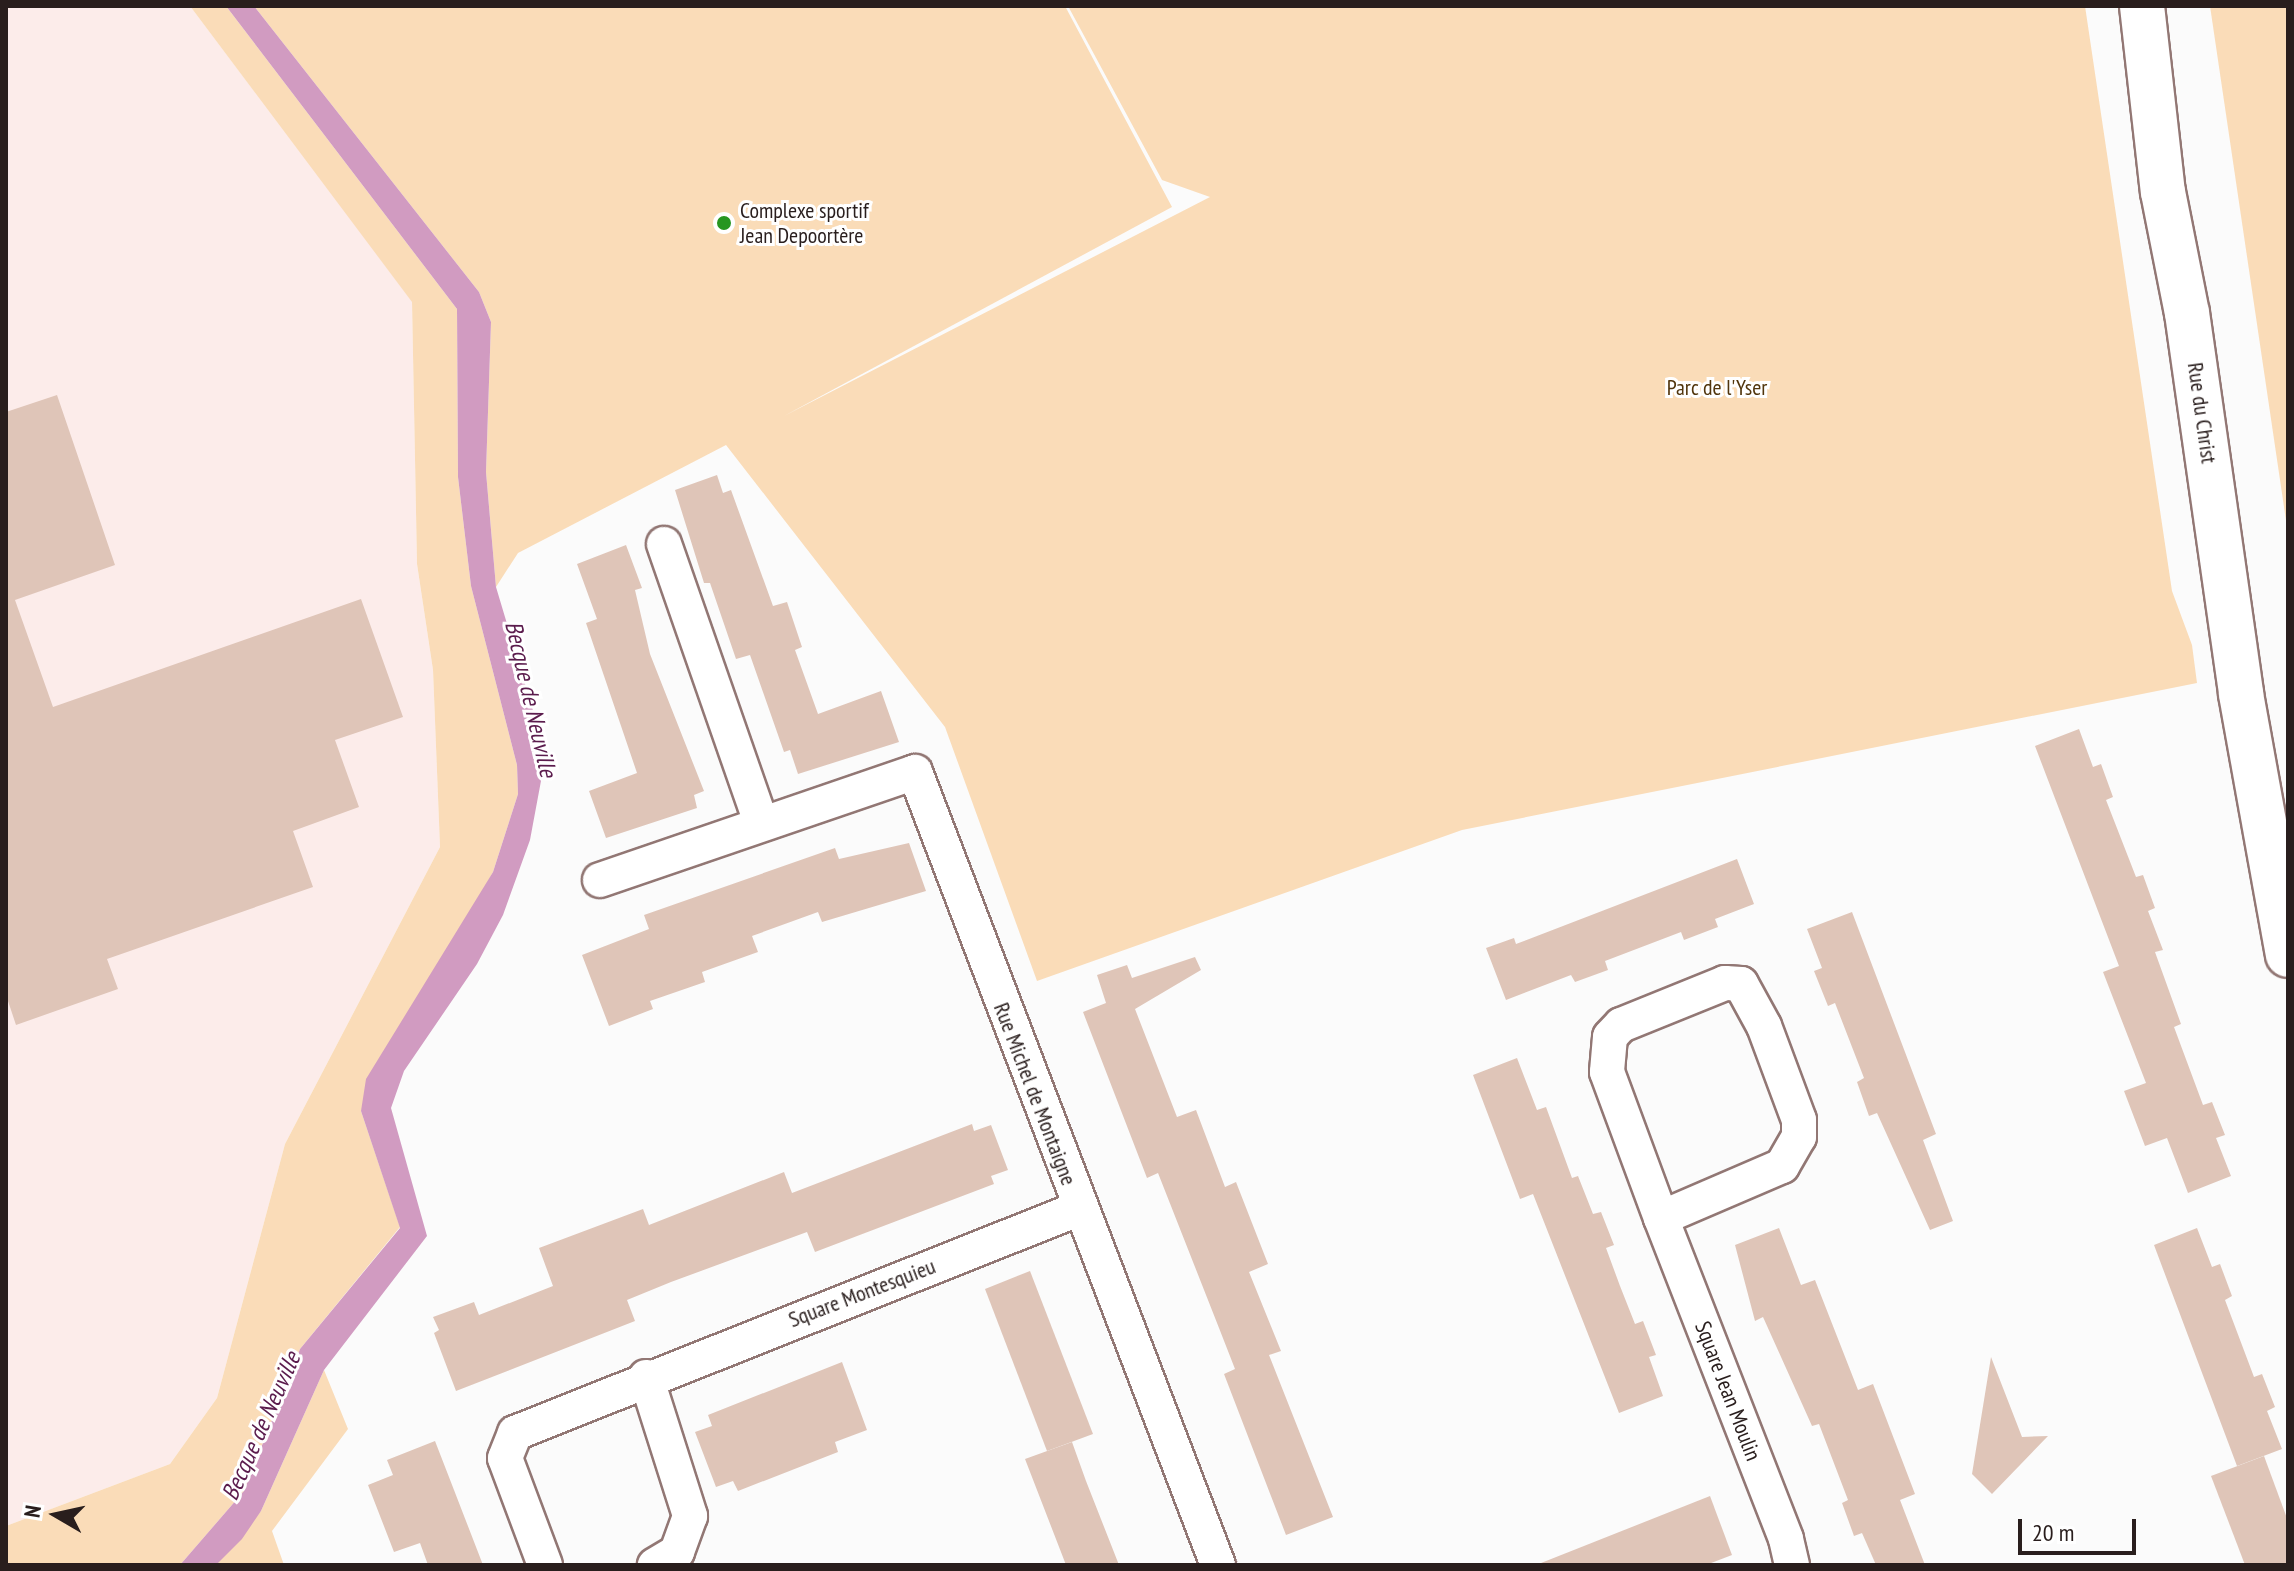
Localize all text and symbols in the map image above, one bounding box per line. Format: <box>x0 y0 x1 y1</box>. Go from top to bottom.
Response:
place label: Complexe sportif Jean Depoortère <box>740 197 869 248</box>
marker: Complexe sportif Jean Depoortère <box>715 214 733 232</box>
street label: Rue du Christ <box>2182 361 2222 465</box>
park label: Parc de l'Yser <box>1667 375 1767 401</box>
water label: Becque de Neuville <box>499 618 563 780</box>
street label: Rue Michel de Montaigne <box>988 999 1082 1189</box>
street label: Square Montesquieu <box>785 1253 939 1333</box>
street label: Square Jean Moulin <box>1689 1318 1767 1464</box>
water label: Becque de Neuville <box>215 1347 307 1505</box>
north arrow <box>16 1475 96 1555</box>
text: N <box>18 1503 47 1519</box>
scale bar <box>2022 1503 2140 1553</box>
text: 20 m <box>2032 1517 2074 1548</box>

